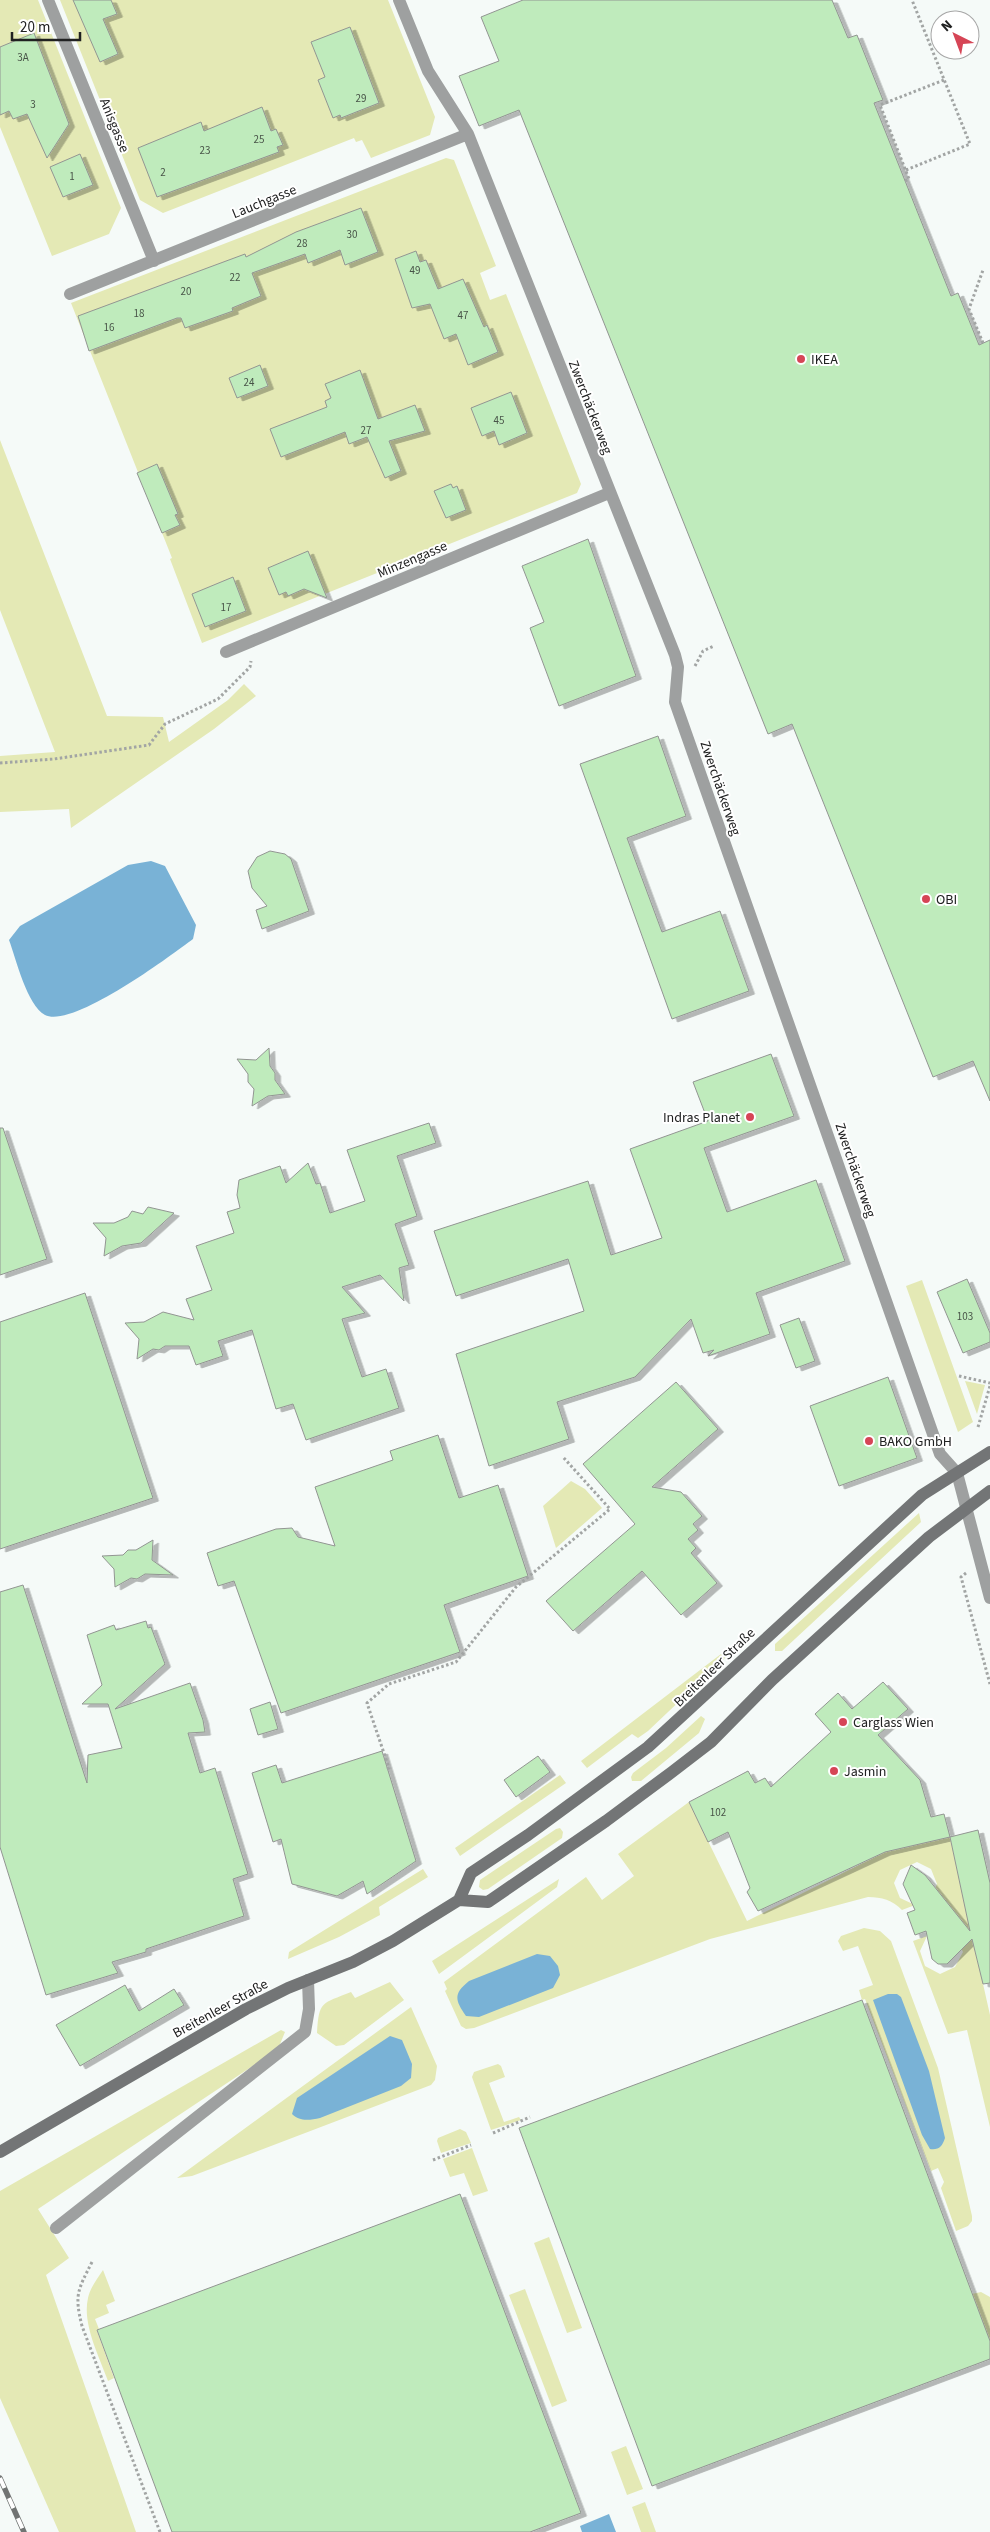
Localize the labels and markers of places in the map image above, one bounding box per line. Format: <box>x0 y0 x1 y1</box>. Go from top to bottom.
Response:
place label: IKEA <box>811 350 838 370</box>
marker: IKEA <box>795 353 807 365</box>
place label: OBI <box>936 890 957 910</box>
marker: OBI <box>920 893 932 905</box>
place label: Indras Planet <box>663 1108 740 1128</box>
marker: Indras Planet <box>744 1111 756 1123</box>
place label: BAKO GmbH <box>879 1432 952 1452</box>
marker: BAKO GmbH <box>863 1435 875 1447</box>
place label: Carglass Wien <box>853 1713 934 1733</box>
marker: Carglass Wien <box>837 1716 849 1728</box>
place label: Jasmin <box>844 1762 886 1782</box>
marker: Jasmin <box>828 1765 840 1777</box>

